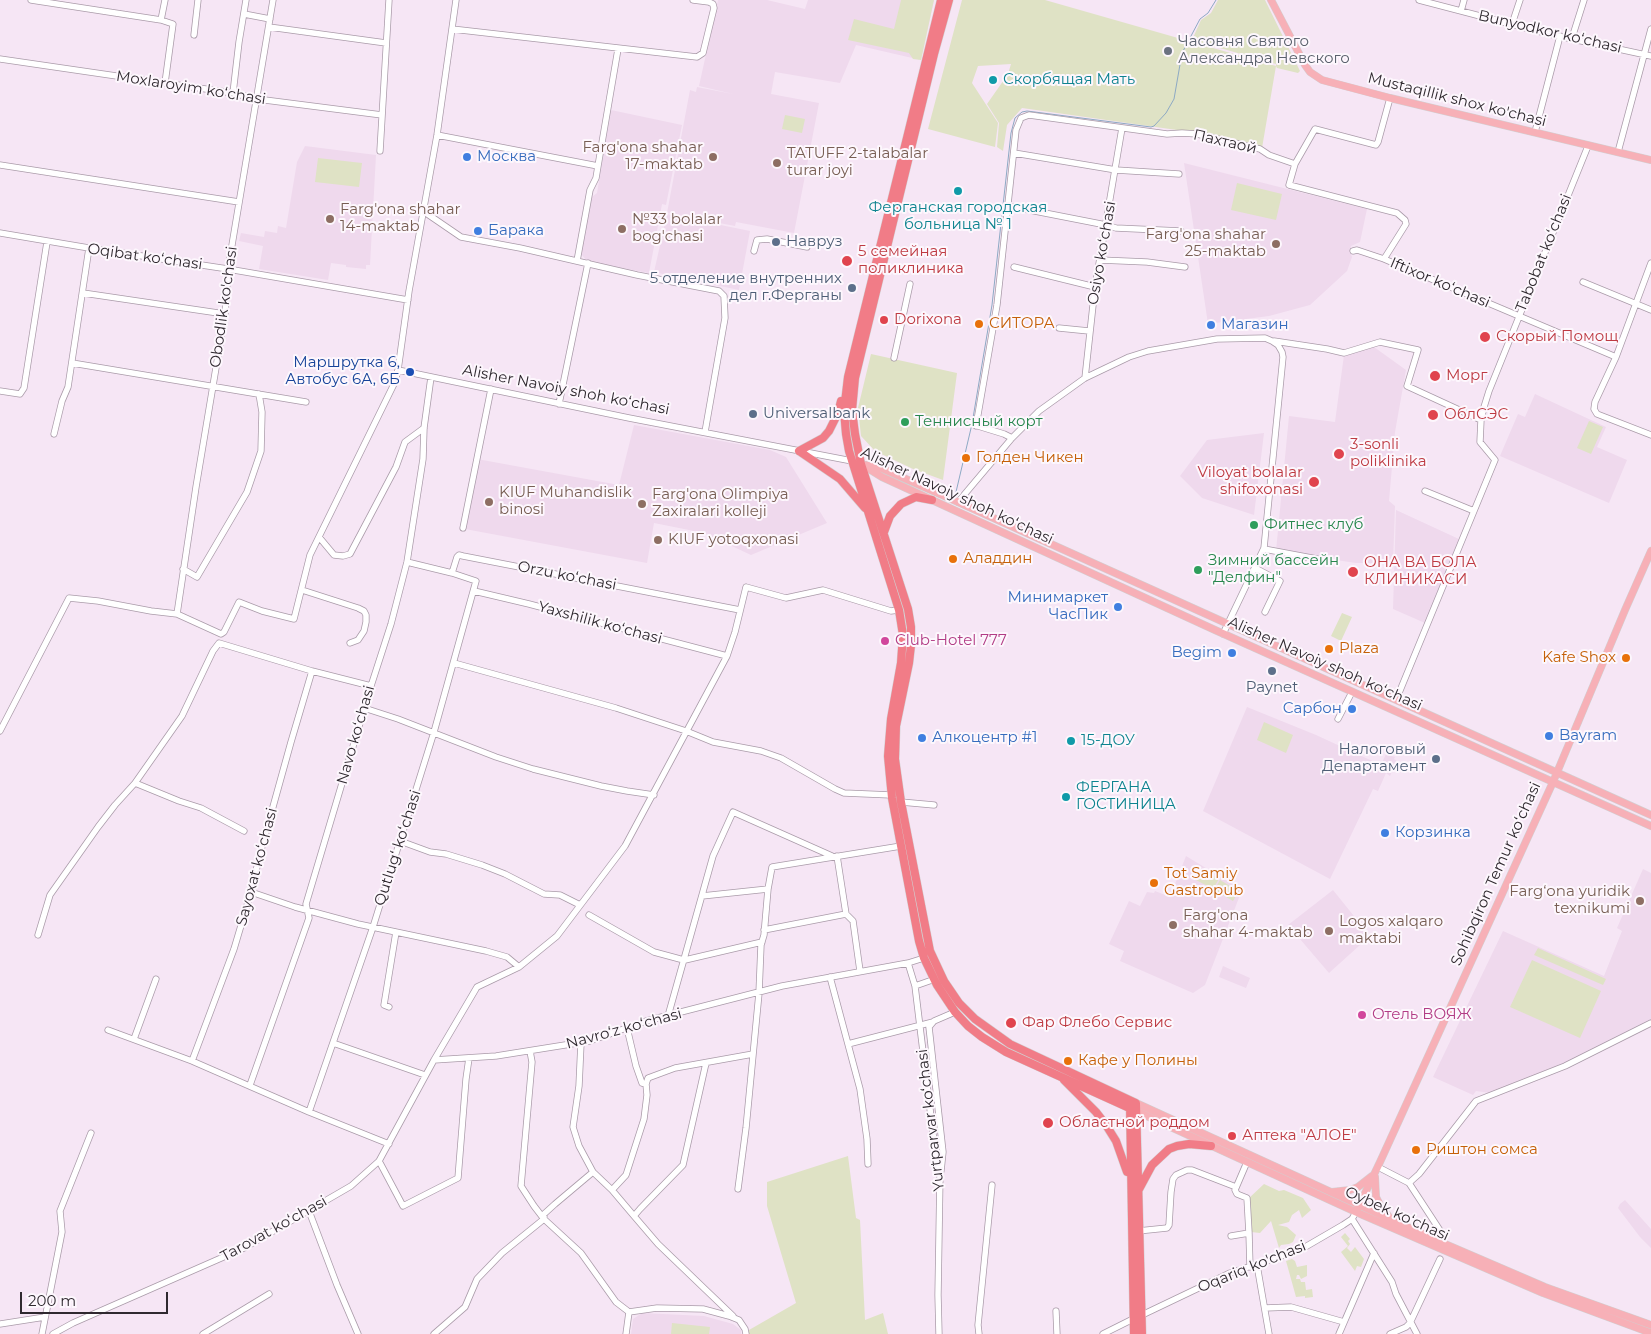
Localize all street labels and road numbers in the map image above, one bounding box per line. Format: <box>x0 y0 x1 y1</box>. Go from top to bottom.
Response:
street label: Bunyodkor koʻchasi <box>1476 7 1624 57</box>
street label: Moxlaroyim koʻchasi <box>115 67 267 109</box>
street label: Mustaqillik shox ko'chasi <box>1366 69 1548 131</box>
street label: Пахтаой <box>1192 126 1258 158</box>
street label: Tabobat koʻchasi <box>1512 191 1576 315</box>
street label: Osiyo koʻchasi <box>1084 200 1120 306</box>
street label: Oqibat koʻchasi <box>86 240 204 274</box>
street label: Obodlik ko'chasi <box>207 245 241 369</box>
street label: Iftixor koʻchasi <box>1387 254 1493 312</box>
street label: Alisher Navoiy shoh koʻchasi <box>461 361 671 419</box>
street label: Alisher Navoiy shoh koʻchasi <box>858 443 1056 549</box>
street label: Orzu koʻchasi <box>516 558 618 594</box>
street label: Yaxshilik koʻchasi <box>536 598 664 648</box>
street label: Alisher Navoiy shoh koʻchasi <box>1225 613 1425 715</box>
street label: Navo koʻchasi <box>333 683 379 787</box>
street label: Sohibqiron Temur koʻchasi <box>1447 779 1545 969</box>
street label: Qutlugʻ koʻchasi <box>371 788 425 908</box>
street label: Sayoxat koʻchasi <box>233 806 281 928</box>
street label: Navroʻz koʻchasi <box>564 1005 684 1053</box>
street label: Yurtparvar koʻchasi <box>913 1048 949 1192</box>
street label: Oybek ko‘chasi <box>1342 1183 1452 1245</box>
street label: Tarovat koʻchasi <box>218 1192 330 1266</box>
street label: Oqariq ko'chasi <box>1195 1237 1309 1297</box>

